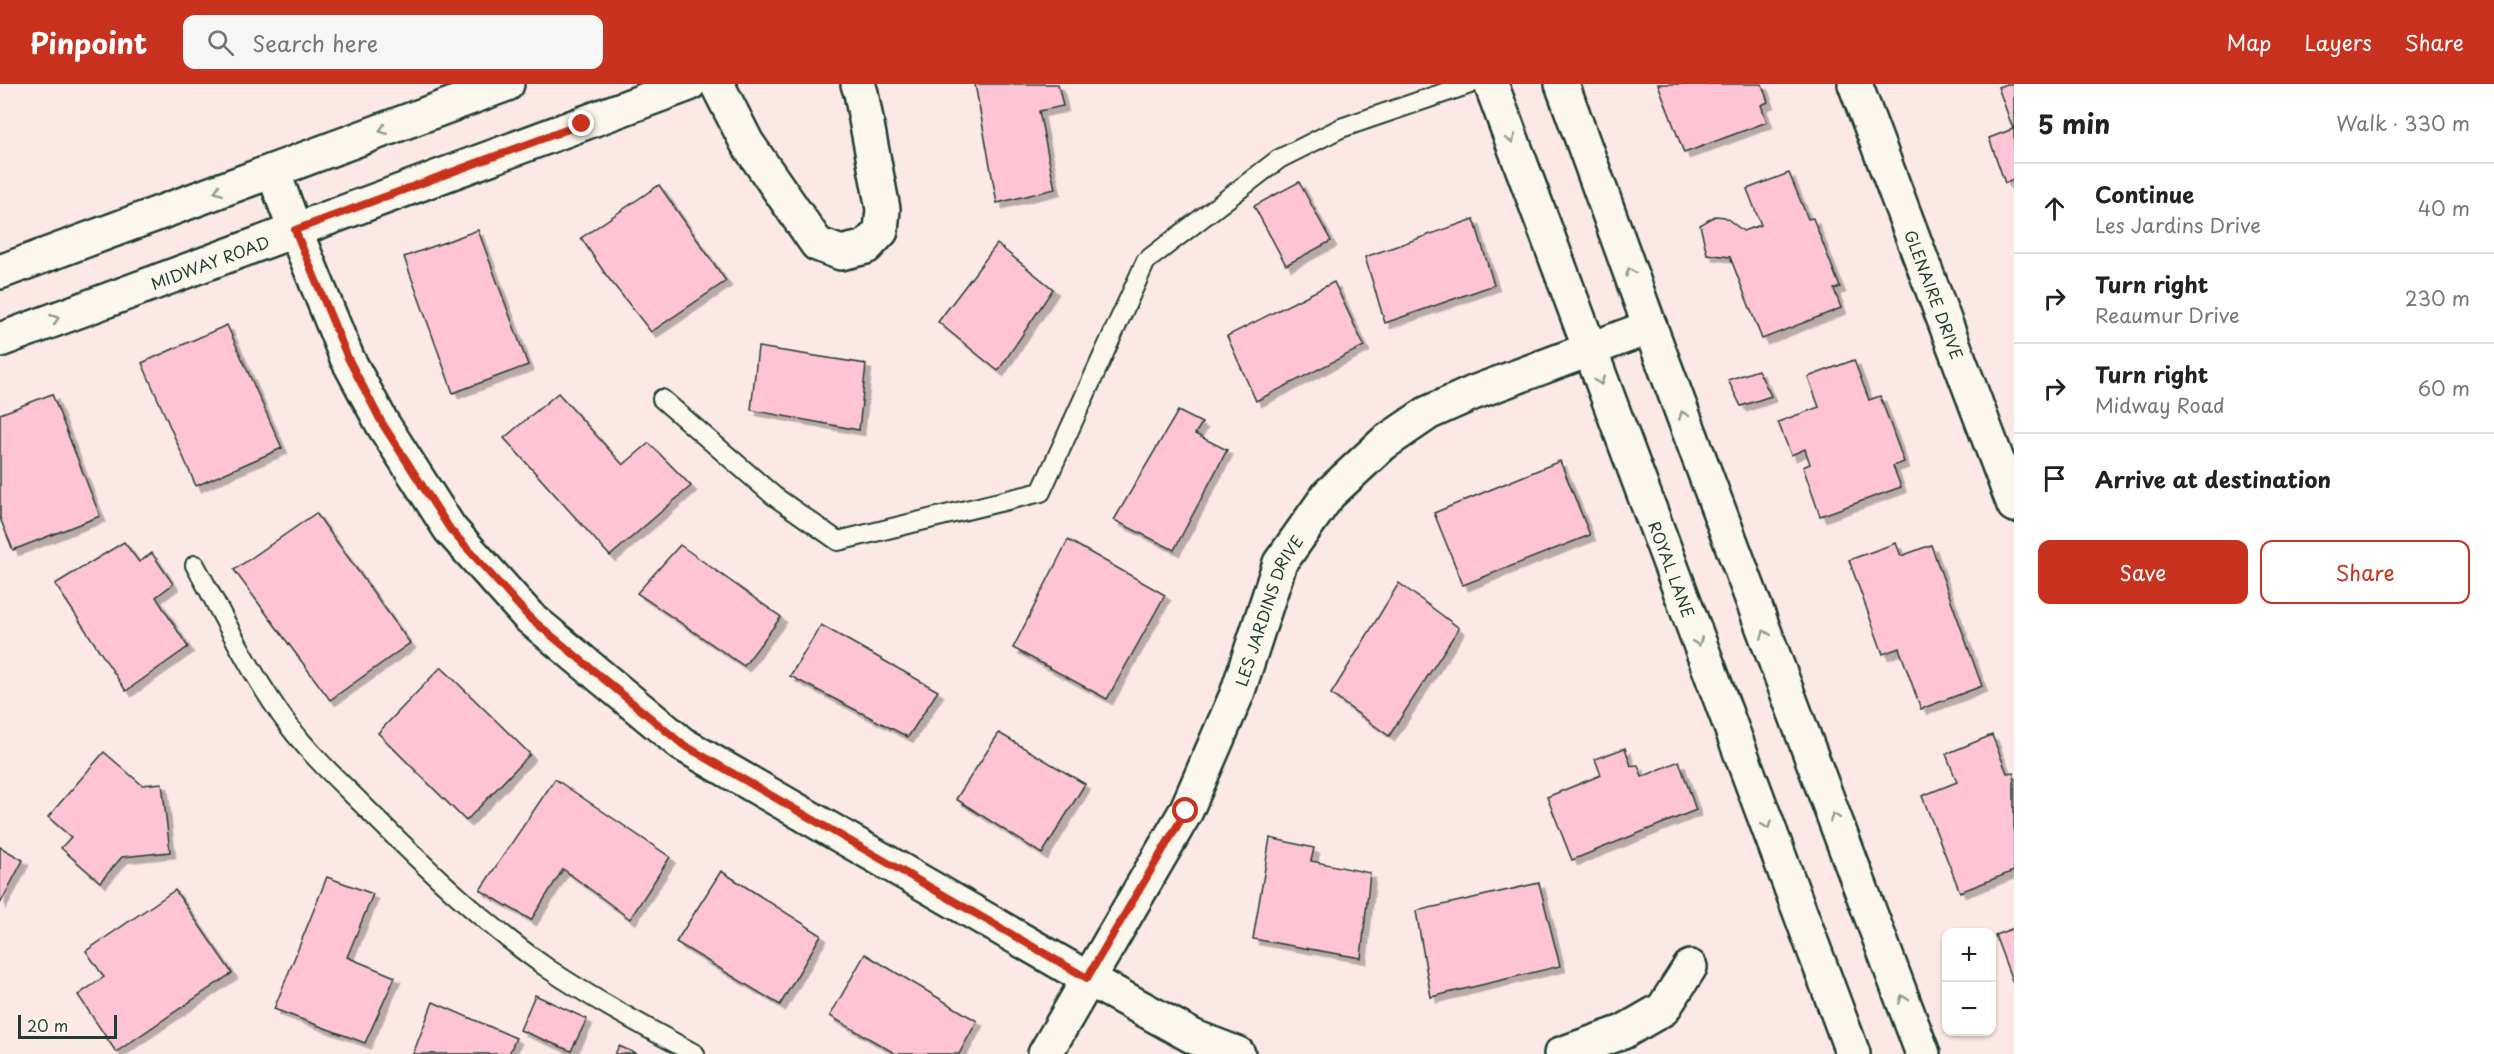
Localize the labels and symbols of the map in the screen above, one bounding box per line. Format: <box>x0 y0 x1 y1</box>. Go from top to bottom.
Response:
route end <box>568 110 594 136</box>
one-way arrow <box>379 122 389 135</box>
one-way arrow <box>1504 133 1517 144</box>
one-way arrow <box>213 184 224 196</box>
street label: GLENAIRE DRIVE <box>1899 226 1970 363</box>
street label: MIDWAY ROAD <box>147 229 273 295</box>
one-way arrow <box>1625 267 1638 278</box>
one-way arrow <box>49 314 60 327</box>
one-way arrow <box>1593 375 1606 386</box>
one-way arrow <box>1678 410 1690 421</box>
street label: ROYAL LANE <box>1643 518 1701 621</box>
street label: LES JARDINS DRIVE <box>1228 530 1308 689</box>
one-way arrow <box>1760 629 1773 640</box>
one-way arrow <box>1691 636 1704 647</box>
route start <box>1172 797 1198 823</box>
one-way arrow <box>1829 812 1841 823</box>
one-way arrow <box>1760 819 1772 830</box>
one-way arrow <box>1897 994 1910 1005</box>
scale bar <box>18 1012 117 1040</box>

